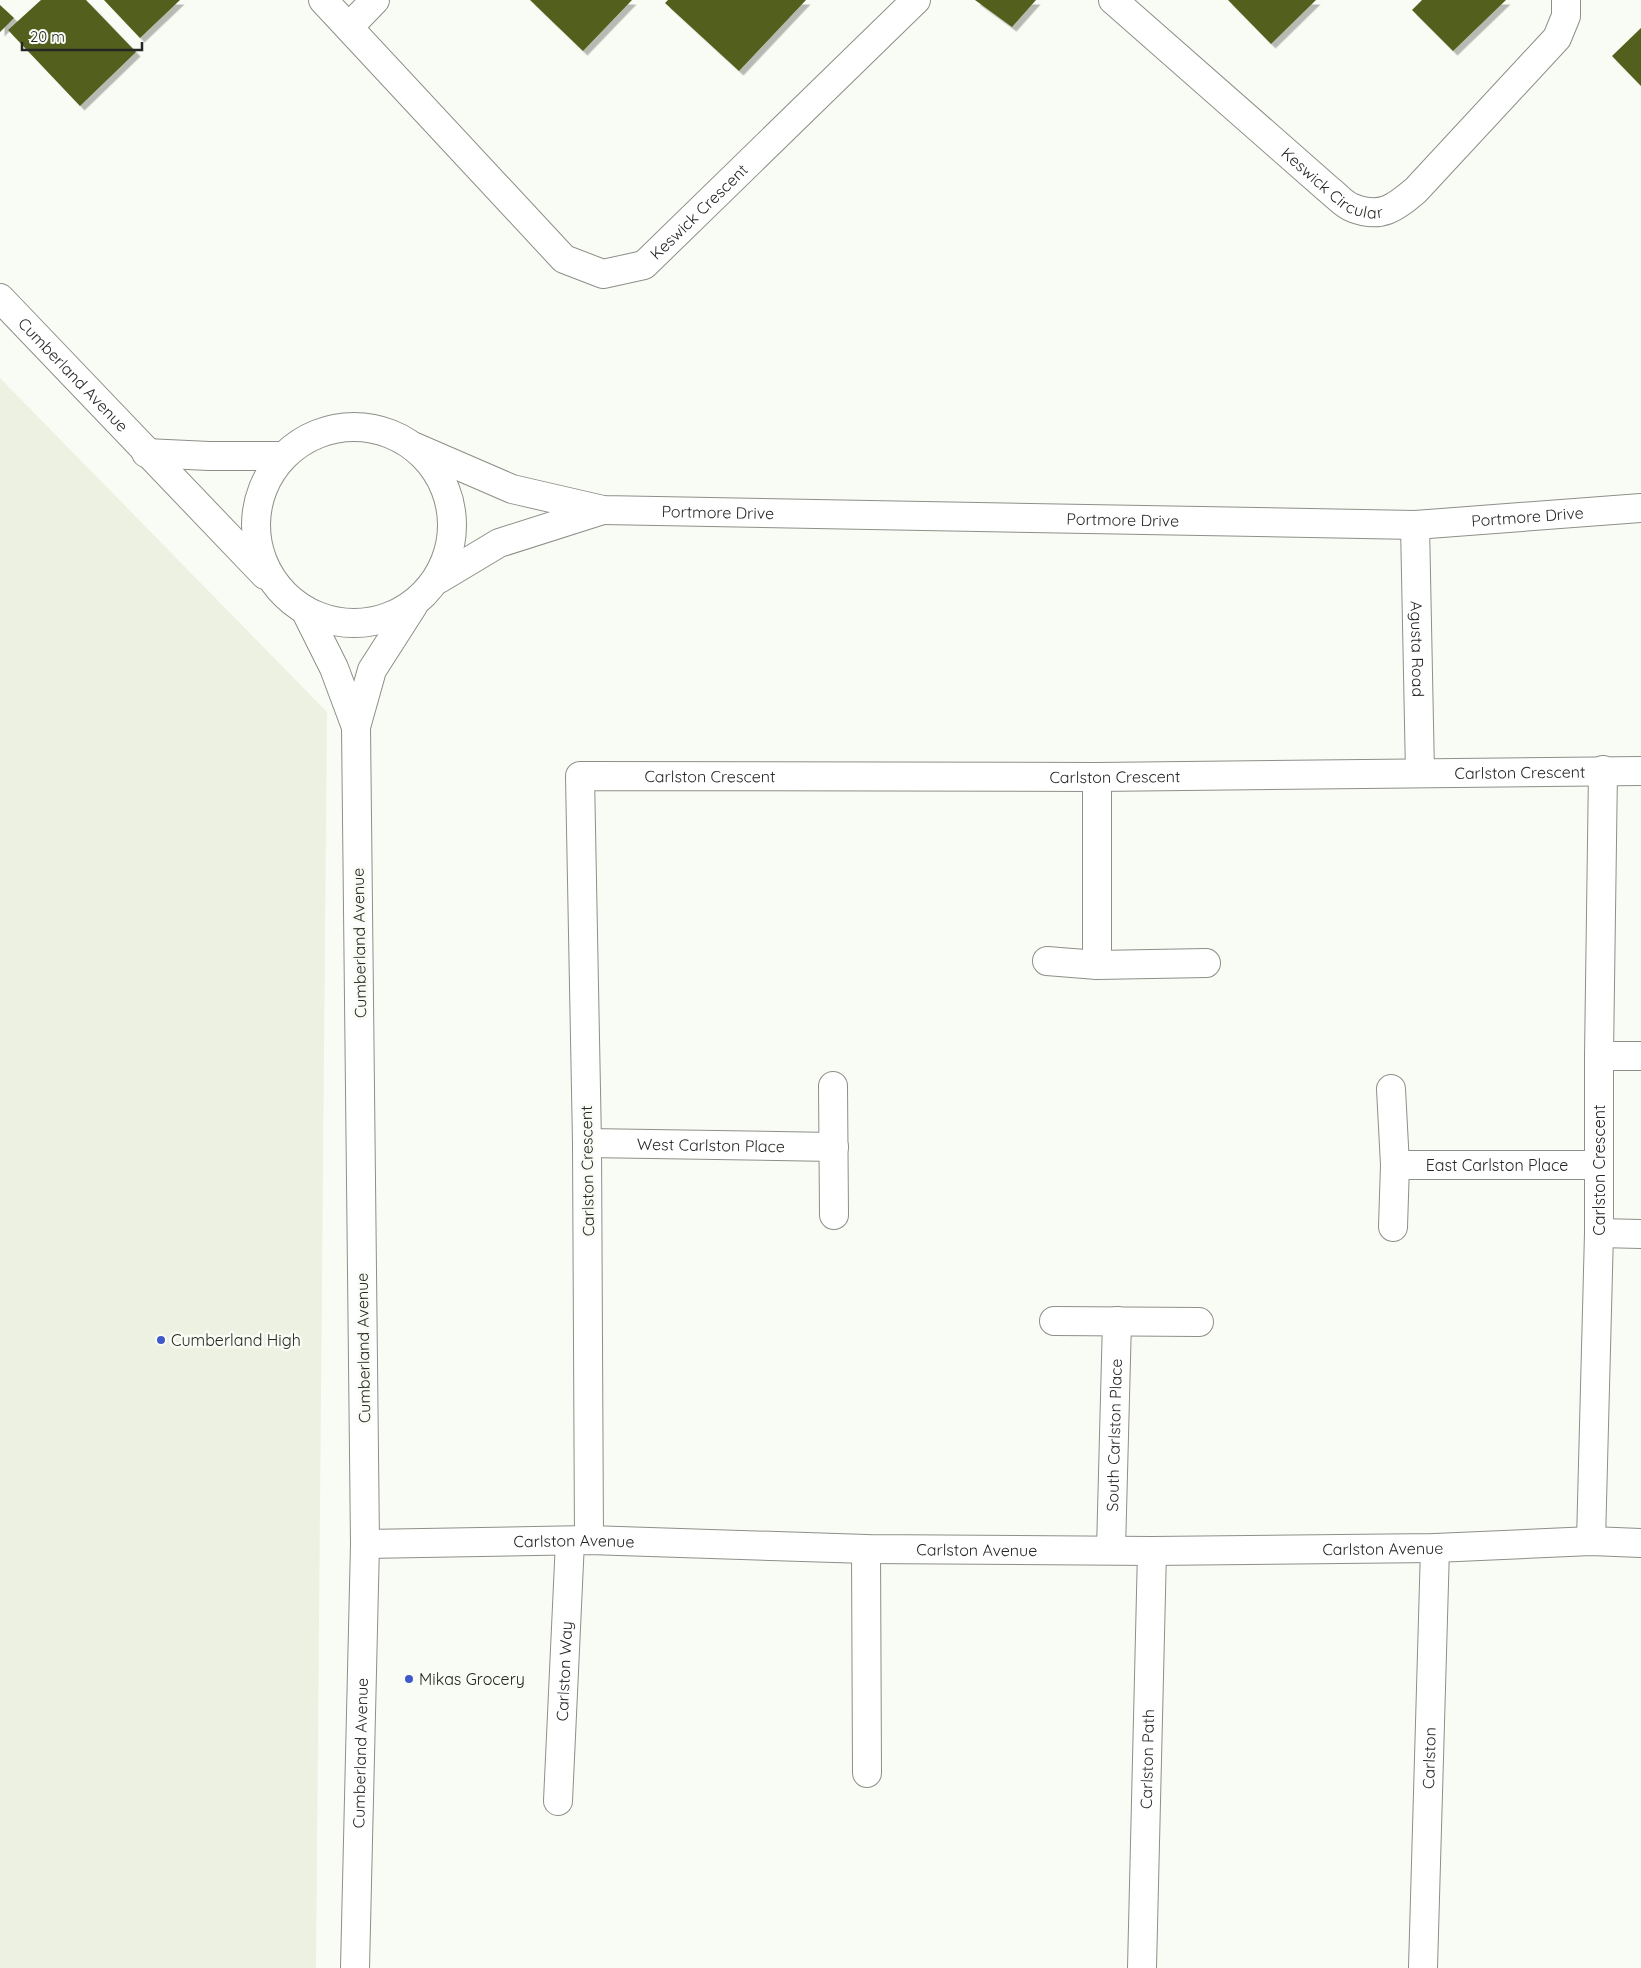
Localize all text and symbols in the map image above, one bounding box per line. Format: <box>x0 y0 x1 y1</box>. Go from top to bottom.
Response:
scale bar <box>22 20 142 52</box>
text: 20 m <box>30 27 65 46</box>
street label: Keswick Circular <box>1277 143 1384 223</box>
street label: Keswick Crescent <box>646 160 752 264</box>
street label: Cumberland Avenue <box>14 313 133 436</box>
street label: Portmore Drive <box>661 501 774 523</box>
street label: Portmore Drive <box>1470 502 1584 531</box>
street label: Portmore Drive <box>1066 509 1179 531</box>
street label: Agusta Road <box>1407 601 1428 697</box>
street label: Carlston Crescent <box>1454 762 1586 783</box>
street label: Carlston Crescent <box>644 766 775 786</box>
street label: Carlston Crescent <box>1049 766 1181 787</box>
street label: Cumberland Avenue <box>348 868 370 1018</box>
street label: Carlston Crescent <box>576 1105 598 1237</box>
street label: Carlston Crescent <box>1589 1105 1609 1236</box>
street label: West Carlston Place <box>637 1134 785 1156</box>
street label: East Carlston Place <box>1426 1155 1568 1175</box>
street label: Cumberland Avenue <box>352 1273 374 1423</box>
place label: Cumberland High <box>171 1330 301 1350</box>
marker: Cumberland High <box>155 1334 167 1346</box>
street label: South Carlston Place <box>1102 1358 1126 1512</box>
street label: Carlston Avenue <box>513 1530 635 1551</box>
street label: Carlston Avenue <box>1322 1538 1444 1559</box>
street label: Carlston Avenue <box>916 1539 1037 1560</box>
street label: Carlston Way <box>552 1621 576 1722</box>
place label: Mikas Grocery <box>419 1669 525 1689</box>
marker: Mikas Grocery <box>403 1673 415 1685</box>
street label: Cumberland Avenue <box>348 1678 372 1829</box>
street label: Carlston Path <box>1136 1709 1158 1809</box>
street label: Carlston <box>1418 1727 1440 1789</box>

